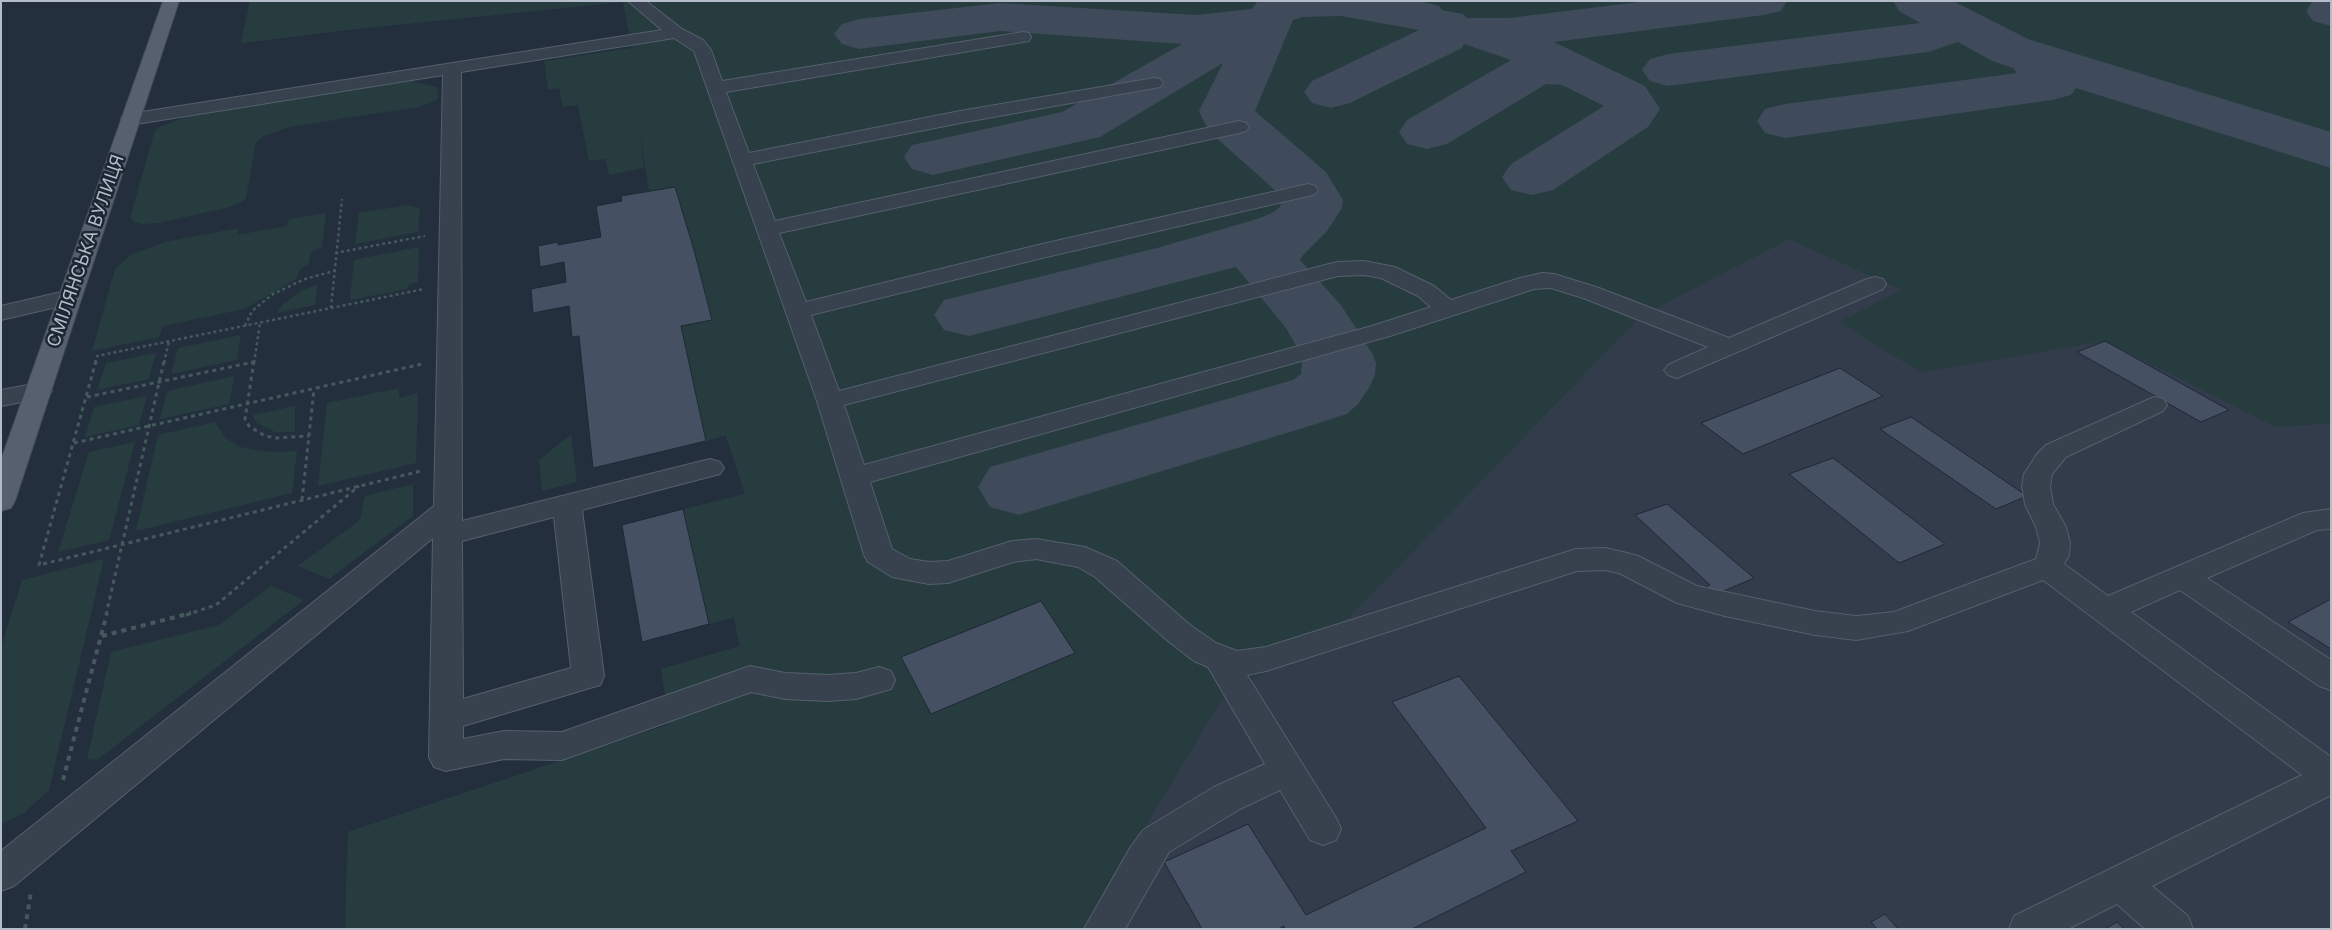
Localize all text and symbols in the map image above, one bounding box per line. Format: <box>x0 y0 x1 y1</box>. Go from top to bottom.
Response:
street label: СМІЛЯНСЬКА ВУЛИЦЯ <box>43 152 129 350</box>

